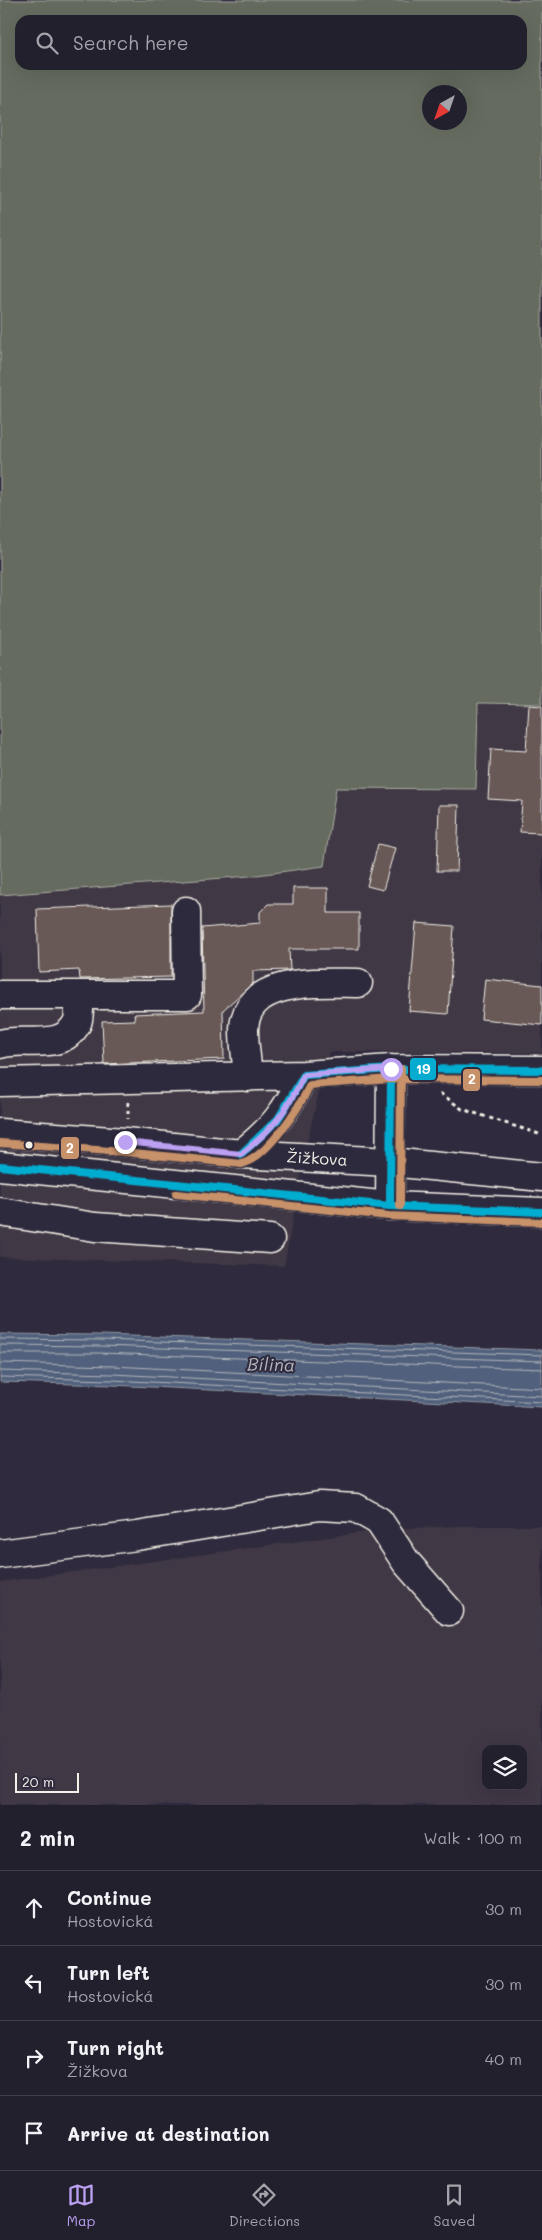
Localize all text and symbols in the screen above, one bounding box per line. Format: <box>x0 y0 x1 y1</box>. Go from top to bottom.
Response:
search box <box>15 15 527 70</box>
icon: search <box>33 29 61 57</box>
text: Search here <box>73 30 189 55</box>
north arrow <box>422 85 467 130</box>
line badge: 19 <box>409 1057 437 1081</box>
route start <box>380 1058 403 1081</box>
text: 19 <box>416 1059 431 1078</box>
line badge: 2 <box>462 1068 481 1092</box>
text: 2 <box>468 1069 476 1088</box>
route end <box>114 1131 137 1154</box>
line badge: 2 <box>60 1136 80 1160</box>
text: 2 <box>66 1138 74 1157</box>
unlabelled marker <box>24 1140 34 1150</box>
street label: Žižkova <box>286 1145 348 1170</box>
water label: Bílina <box>247 1352 295 1376</box>
map controls <box>482 1745 527 1790</box>
button: layers <box>482 1745 527 1790</box>
scale bar <box>15 1770 79 1793</box>
text: 20 m <box>22 1772 54 1791</box>
text: 2 min <box>20 1824 75 1851</box>
text: Walk · 100 m <box>423 1827 522 1848</box>
text: Continue <box>67 1885 152 1910</box>
icon: ahead <box>20 1894 48 1922</box>
text: 30 m <box>485 1898 522 1919</box>
text: Hostovická <box>67 1910 153 1931</box>
text: Turn left <box>67 1960 150 1985</box>
icon: left <box>20 1969 48 1997</box>
text: 30 m <box>485 1973 522 1994</box>
text: Hostovická <box>67 1985 153 2006</box>
text: Turn right <box>67 2035 164 2060</box>
icon: right <box>20 2044 48 2072</box>
text: 40 m <box>485 2048 522 2069</box>
text: Žižkova <box>67 2060 128 2081</box>
icon: arrive <box>20 2119 48 2147</box>
text: Arrive at destination <box>67 2121 270 2146</box>
tab: Map <box>67 2181 95 2230</box>
tab: Directions <box>229 2181 300 2230</box>
tab: Saved <box>434 2181 475 2230</box>

